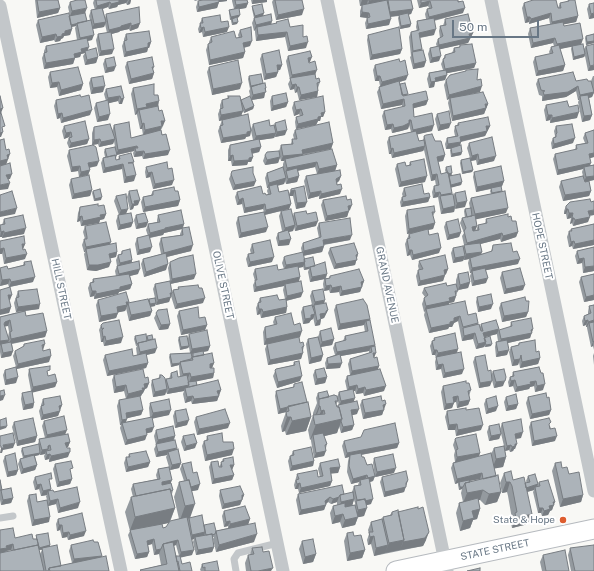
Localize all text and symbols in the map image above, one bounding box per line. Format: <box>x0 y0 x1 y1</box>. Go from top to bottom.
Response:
scale bar <box>454 12 541 38</box>
text: 50 m <box>459 20 487 34</box>
street label: HOPE STREET <box>529 212 555 280</box>
street label: GRAND AVENUE <box>373 246 401 324</box>
street label: OLIVE STREET <box>210 250 236 320</box>
street label: HILL STREET <box>49 257 73 321</box>
place label: State & Hope <box>493 514 555 526</box>
marker: State & Hope <box>558 515 568 525</box>
street label: STATE STREET <box>459 537 531 563</box>

